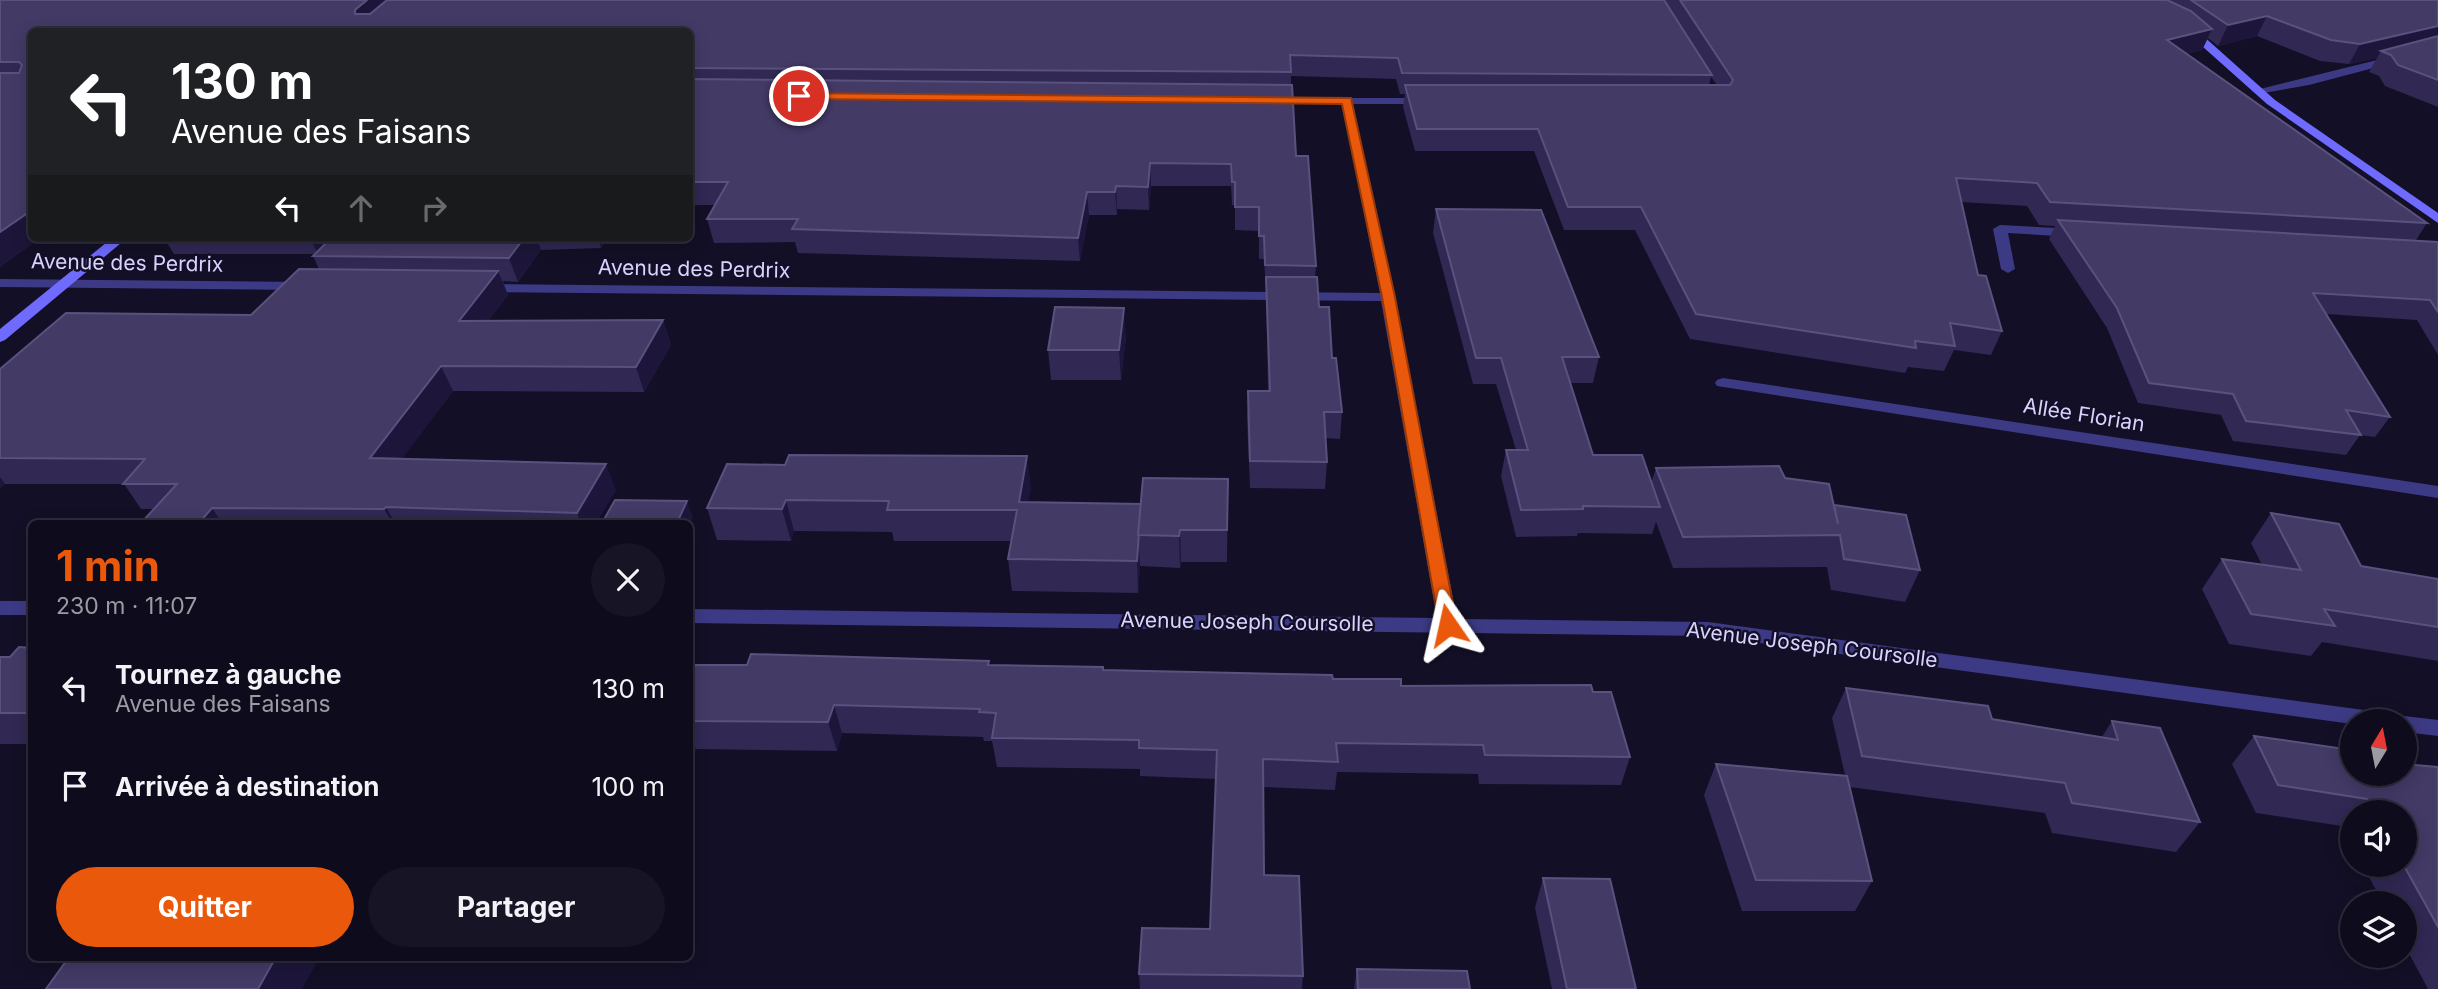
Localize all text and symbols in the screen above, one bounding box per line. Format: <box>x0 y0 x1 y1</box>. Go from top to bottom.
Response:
text: 130 m <box>171 52 313 111</box>
icon: left <box>56 56 147 147</box>
pin <box>769 66 829 126</box>
icon: arrive <box>780 77 818 115</box>
text: Avenue des Faisans <box>171 112 471 151</box>
icon: left <box>269 189 307 227</box>
icon: ahead <box>342 189 380 227</box>
icon: right <box>415 189 453 227</box>
street label: Avenue des Perdrix <box>31 248 223 277</box>
street label: Avenue des Perdrix <box>598 254 790 283</box>
street label: Allée Florian <box>2022 393 2147 436</box>
text: 1 min <box>56 540 160 591</box>
button: close <box>591 543 665 617</box>
position arrow <box>1411 588 1485 662</box>
text: 230 m · 11:07 <box>56 592 197 620</box>
street label: Avenue Joseph Coursolle <box>1120 607 1374 636</box>
street label: Avenue Joseph Coursolle <box>1685 617 1939 672</box>
text: Tournez à gauche <box>115 659 341 690</box>
icon: left <box>56 669 94 707</box>
text: 130 m <box>592 673 665 704</box>
text: Avenue des Faisans <box>115 690 331 718</box>
north arrow <box>2340 709 2417 786</box>
map controls <box>2340 709 2417 968</box>
icon: arrive <box>56 767 94 805</box>
text: Arrivée à destination <box>115 771 380 802</box>
text: 100 m <box>592 771 665 802</box>
button: sound <box>2340 800 2417 877</box>
button: Quitter <box>56 867 354 947</box>
button: Partager <box>368 867 665 947</box>
button: layers <box>2340 891 2417 968</box>

